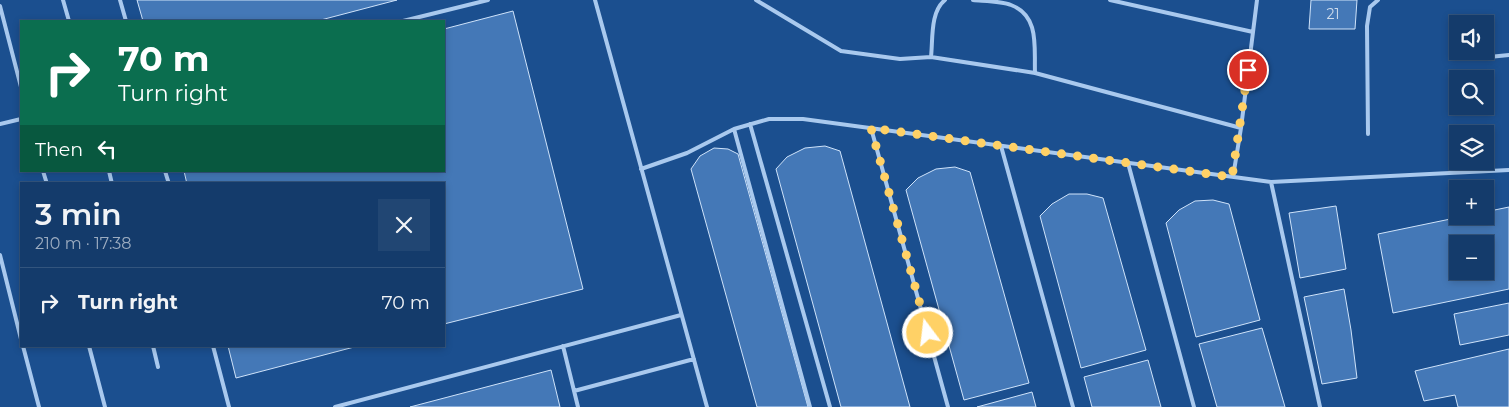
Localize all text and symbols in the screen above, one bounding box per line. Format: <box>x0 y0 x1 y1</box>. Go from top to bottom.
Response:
house number: 21 <box>1326 5 1340 23</box>
map controls <box>1449 15 1494 280</box>
button: sound <box>1449 15 1494 60</box>
text: 70 m <box>118 37 209 80</box>
icon: right <box>35 40 100 105</box>
pin <box>1227 49 1269 91</box>
icon: arrive <box>1234 56 1262 84</box>
button: search <box>1449 70 1494 115</box>
text: Turn right <box>118 80 228 107</box>
button: layers <box>1449 125 1494 170</box>
icon: left <box>93 135 121 163</box>
text: Then <box>35 138 83 161</box>
button: + <box>1449 180 1494 225</box>
text: 3 min <box>35 196 122 233</box>
button: close <box>378 199 430 251</box>
text: 210 m · 17:38 <box>35 234 132 253</box>
button: − <box>1449 235 1494 280</box>
icon: right <box>35 289 63 317</box>
text: Turn right <box>78 291 178 314</box>
text: 70 m <box>381 291 430 314</box>
position arrow <box>901 306 953 358</box>

